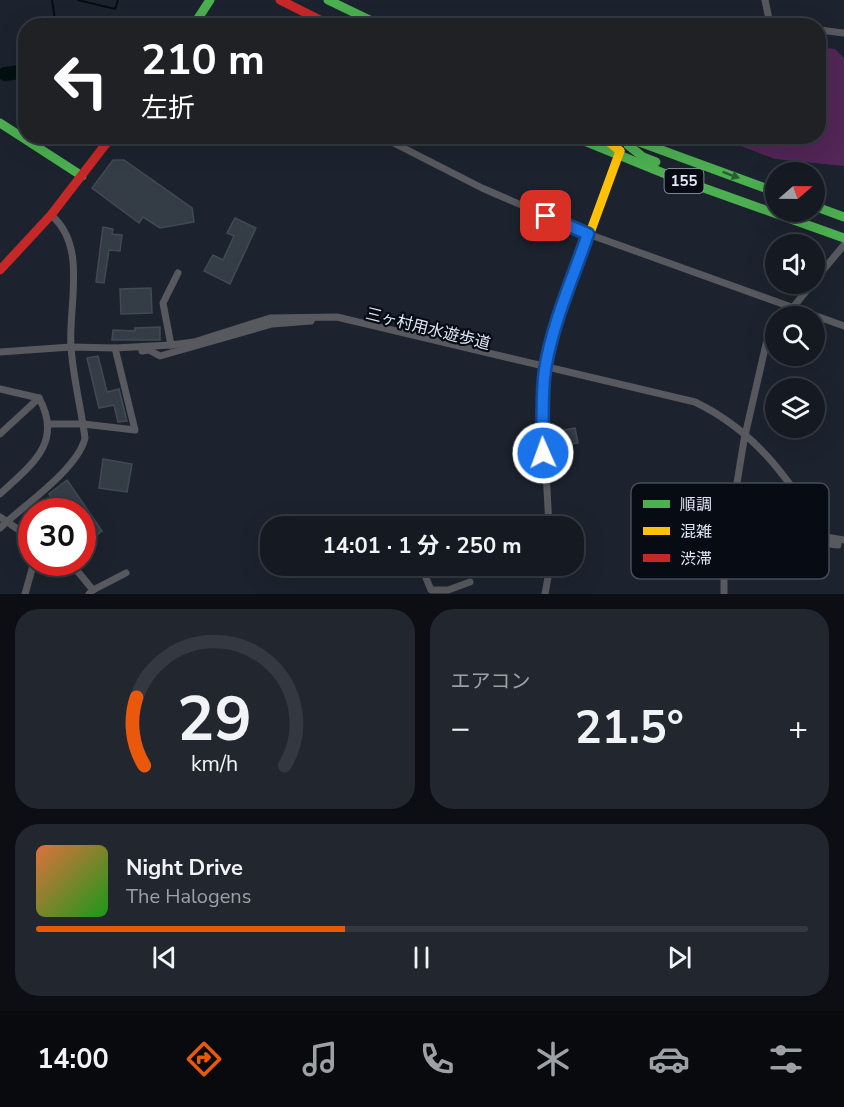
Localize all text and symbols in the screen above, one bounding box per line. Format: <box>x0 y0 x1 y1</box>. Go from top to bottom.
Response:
text: 210 m <box>141 32 265 89</box>
icon: left <box>42 42 120 120</box>
text: 左折 <box>141 90 195 127</box>
north arrow <box>765 162 825 222</box>
map controls <box>765 162 825 438</box>
road number: 155 <box>664 169 704 193</box>
one-way arrow <box>722 171 740 181</box>
pin <box>520 190 571 241</box>
icon: arrive <box>529 199 562 232</box>
button: sound <box>765 234 825 294</box>
street label: 三ヶ村用水遊歩道 <box>363 303 493 355</box>
button: search <box>765 306 825 366</box>
button: layers <box>765 378 825 438</box>
position arrow <box>511 421 575 485</box>
legend <box>631 483 829 579</box>
text: 順調 <box>680 494 712 516</box>
speed limit sign: 30 <box>18 498 96 576</box>
text: 混雑 <box>680 521 712 543</box>
text: 14:01 · 1 分 · 250 m <box>323 531 521 561</box>
text: 渋滞 <box>680 548 712 570</box>
text: エアコン <box>451 668 531 695</box>
text: 29 <box>177 677 252 762</box>
text: 21.5° <box>575 698 684 759</box>
text: − <box>451 706 470 751</box>
text: + <box>788 706 808 751</box>
text: km/h <box>191 749 238 779</box>
text: Night Drive <box>126 853 243 883</box>
text: The Halogens <box>126 883 251 910</box>
icon: previous <box>148 941 181 974</box>
icon: pause <box>405 941 438 974</box>
icon: next <box>663 941 696 974</box>
icon: directions <box>183 1038 225 1080</box>
icon: music <box>299 1038 341 1080</box>
icon: phone <box>416 1038 458 1080</box>
icon: climate <box>532 1038 574 1080</box>
icon: car <box>648 1038 690 1080</box>
icon: filters <box>765 1038 807 1080</box>
text: 14:00 <box>37 1041 109 1078</box>

